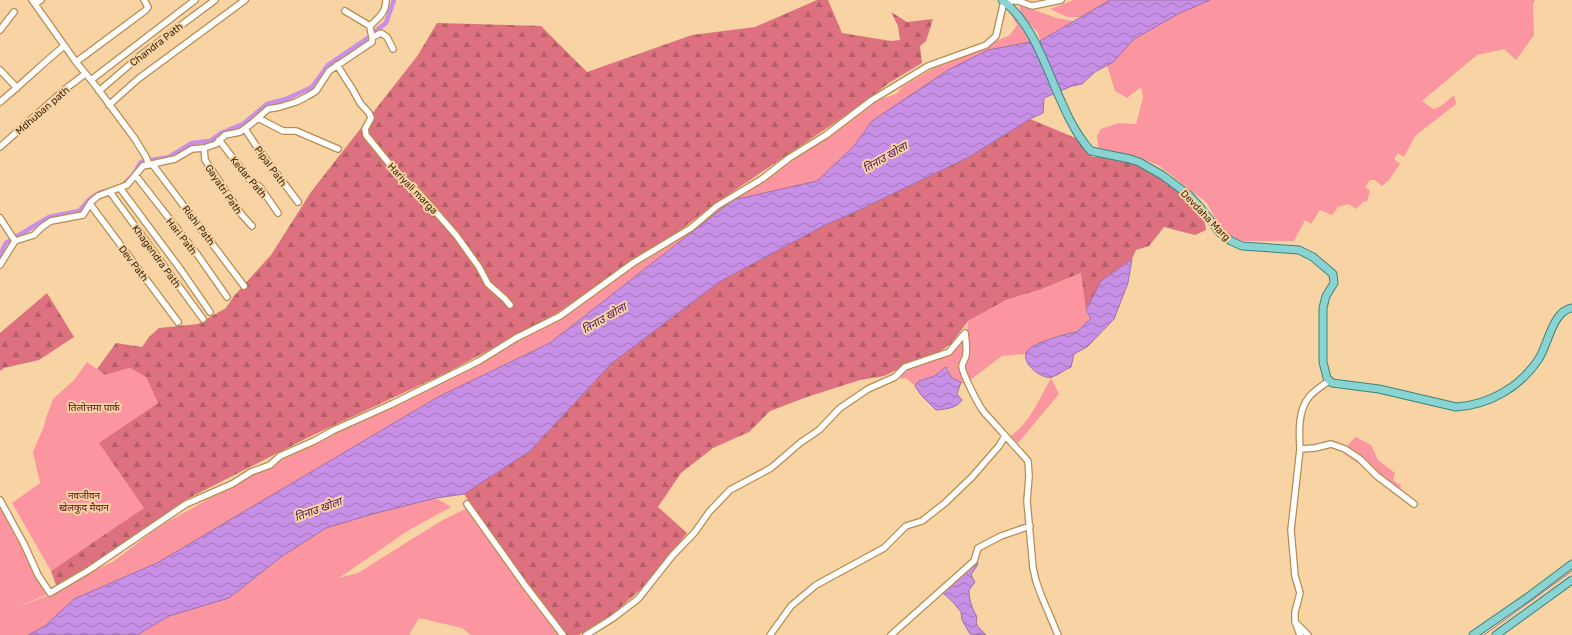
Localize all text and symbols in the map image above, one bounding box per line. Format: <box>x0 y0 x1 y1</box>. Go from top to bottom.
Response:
street label: Chandra Path <box>128 20 185 69</box>
street label: Mdhuban path <box>13 84 72 137</box>
water label: तिनाउ खोला <box>861 138 912 175</box>
street label: Pipal Path <box>252 144 289 189</box>
street label: Kedar Path <box>227 154 269 201</box>
street label: Hariyali marga <box>385 161 440 217</box>
street label: Gayatri Path <box>202 162 244 217</box>
street label: Devdaha Marg <box>1178 188 1233 244</box>
street label: Rishi Path <box>179 203 217 248</box>
street label: Hari Path <box>163 216 199 257</box>
street label: Khagendra Path <box>129 223 183 290</box>
street label: Dev Path <box>116 243 151 284</box>
water label: तिनाउ खोला <box>580 299 631 336</box>
park label: तिलोत्तमा पार्क <box>68 402 120 414</box>
park label: नवजीवन खेलकुद मैदान <box>59 490 109 514</box>
water label: तिनाउ खोला <box>293 494 345 524</box>

